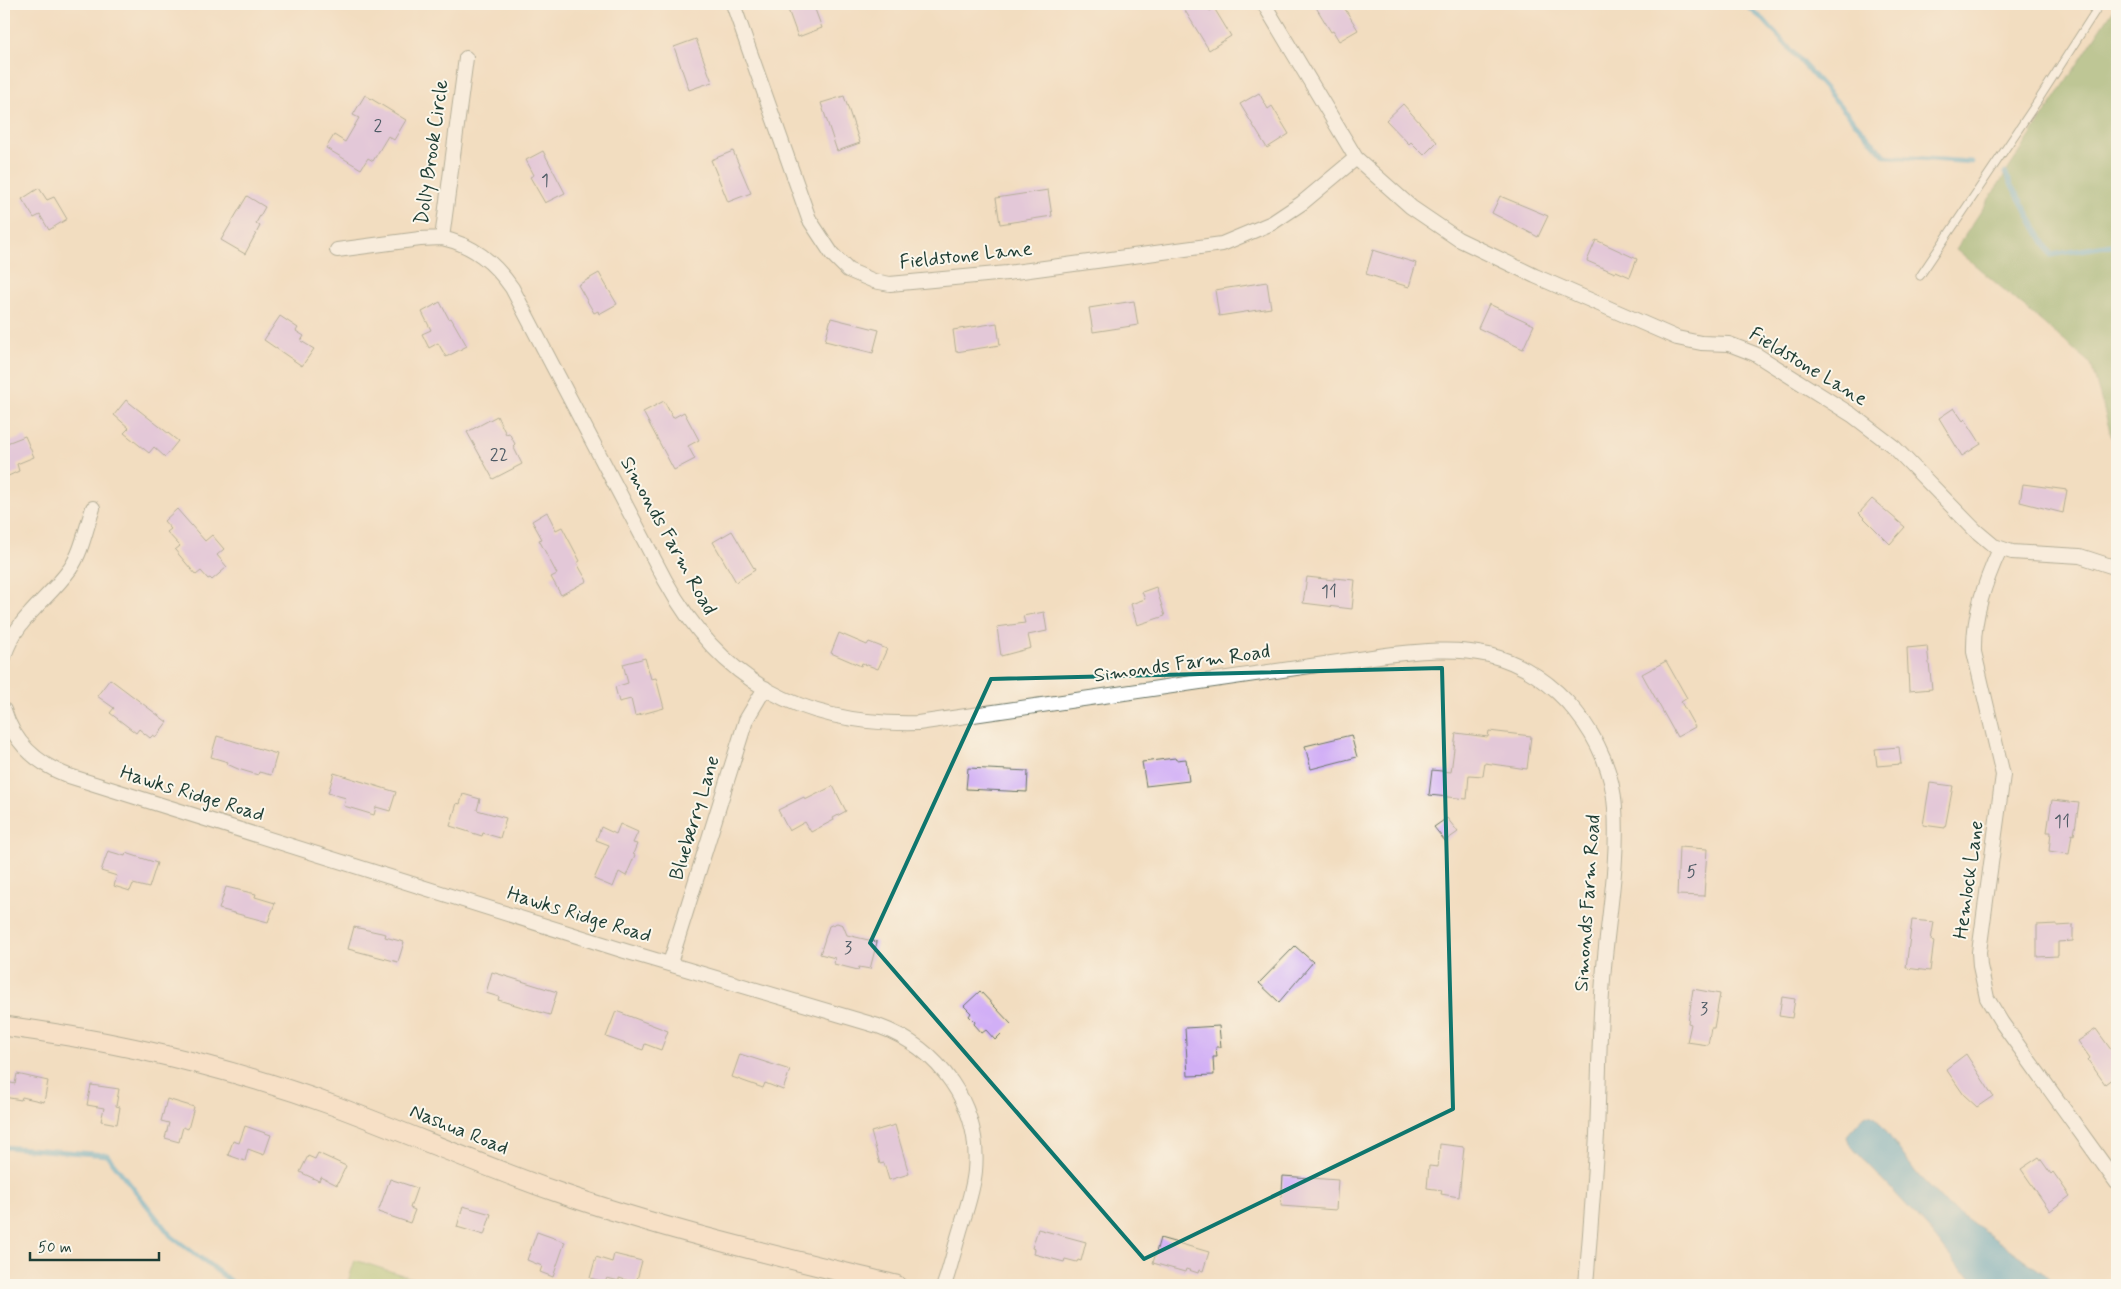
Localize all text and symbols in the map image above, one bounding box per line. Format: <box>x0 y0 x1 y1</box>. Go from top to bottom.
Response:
street label: Dolly Brook Circle <box>408 78 456 226</box>
house number: 2 <box>374 114 383 138</box>
house number: 1 <box>541 169 549 193</box>
street label: Fieldstone Lane <box>898 236 1034 276</box>
street label: Fieldstone Lane <box>1744 321 1872 413</box>
house number: 22 <box>490 443 508 467</box>
street label: Simonds Farm Road <box>613 452 723 620</box>
house number: 11 <box>1321 580 1337 604</box>
street label: Simonds Farm Road <box>1092 638 1272 690</box>
street label: Blueberry Lane <box>663 752 727 884</box>
street label: Hawks Ridge Road <box>117 759 267 829</box>
house number: 11 <box>2054 810 2070 834</box>
street label: Simonds Farm Road <box>1568 813 1608 993</box>
street label: Hemlock Lane <box>1947 819 1991 941</box>
house number: 5 <box>1687 860 1698 884</box>
street label: Hawks Ridge Road <box>504 880 654 950</box>
house number: 3 <box>844 936 852 960</box>
house number: 3 <box>1700 997 1708 1021</box>
street label: Nashua Road <box>406 1098 512 1162</box>
scale bar <box>30 1229 159 1261</box>
text: 50 m <box>38 1238 72 1258</box>

